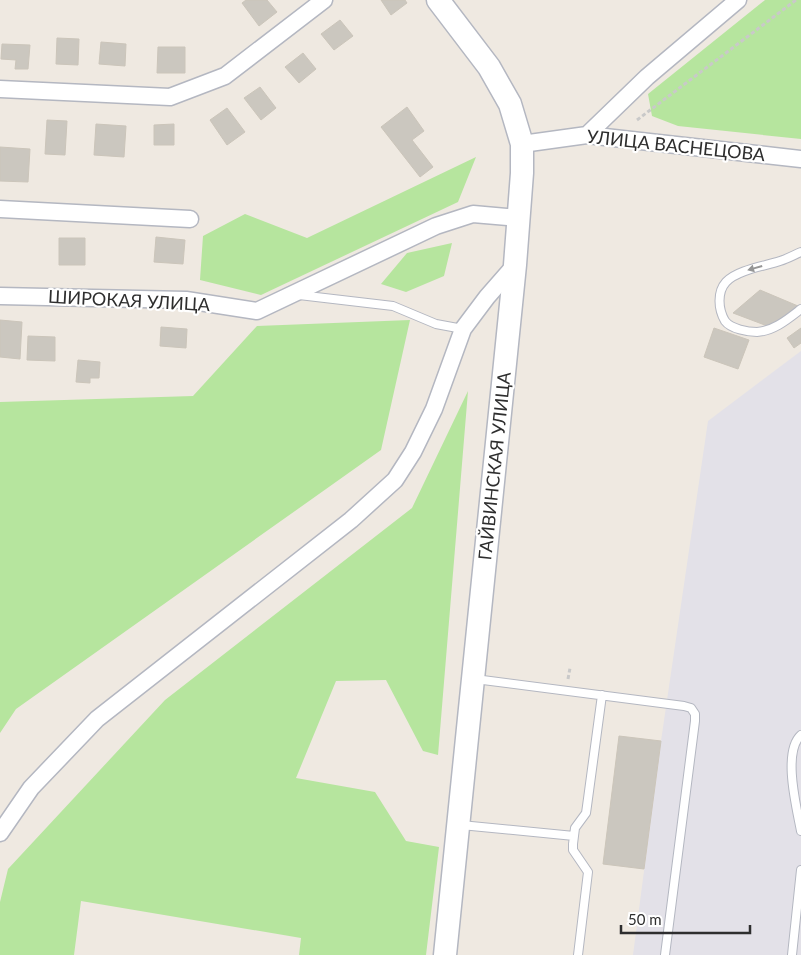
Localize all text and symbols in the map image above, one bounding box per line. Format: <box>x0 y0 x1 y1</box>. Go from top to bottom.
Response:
street label: УЛИЦА ВАСНЕЦОВА <box>586 125 767 165</box>
one-way arrow <box>748 264 763 272</box>
street label: ШИРОКАЯ УЛИЦА <box>47 285 212 315</box>
street label: ГАЙВИНСКАЯ УЛИЦА <box>473 370 515 561</box>
scale bar <box>621 902 750 934</box>
text: 50 m <box>628 910 662 928</box>

